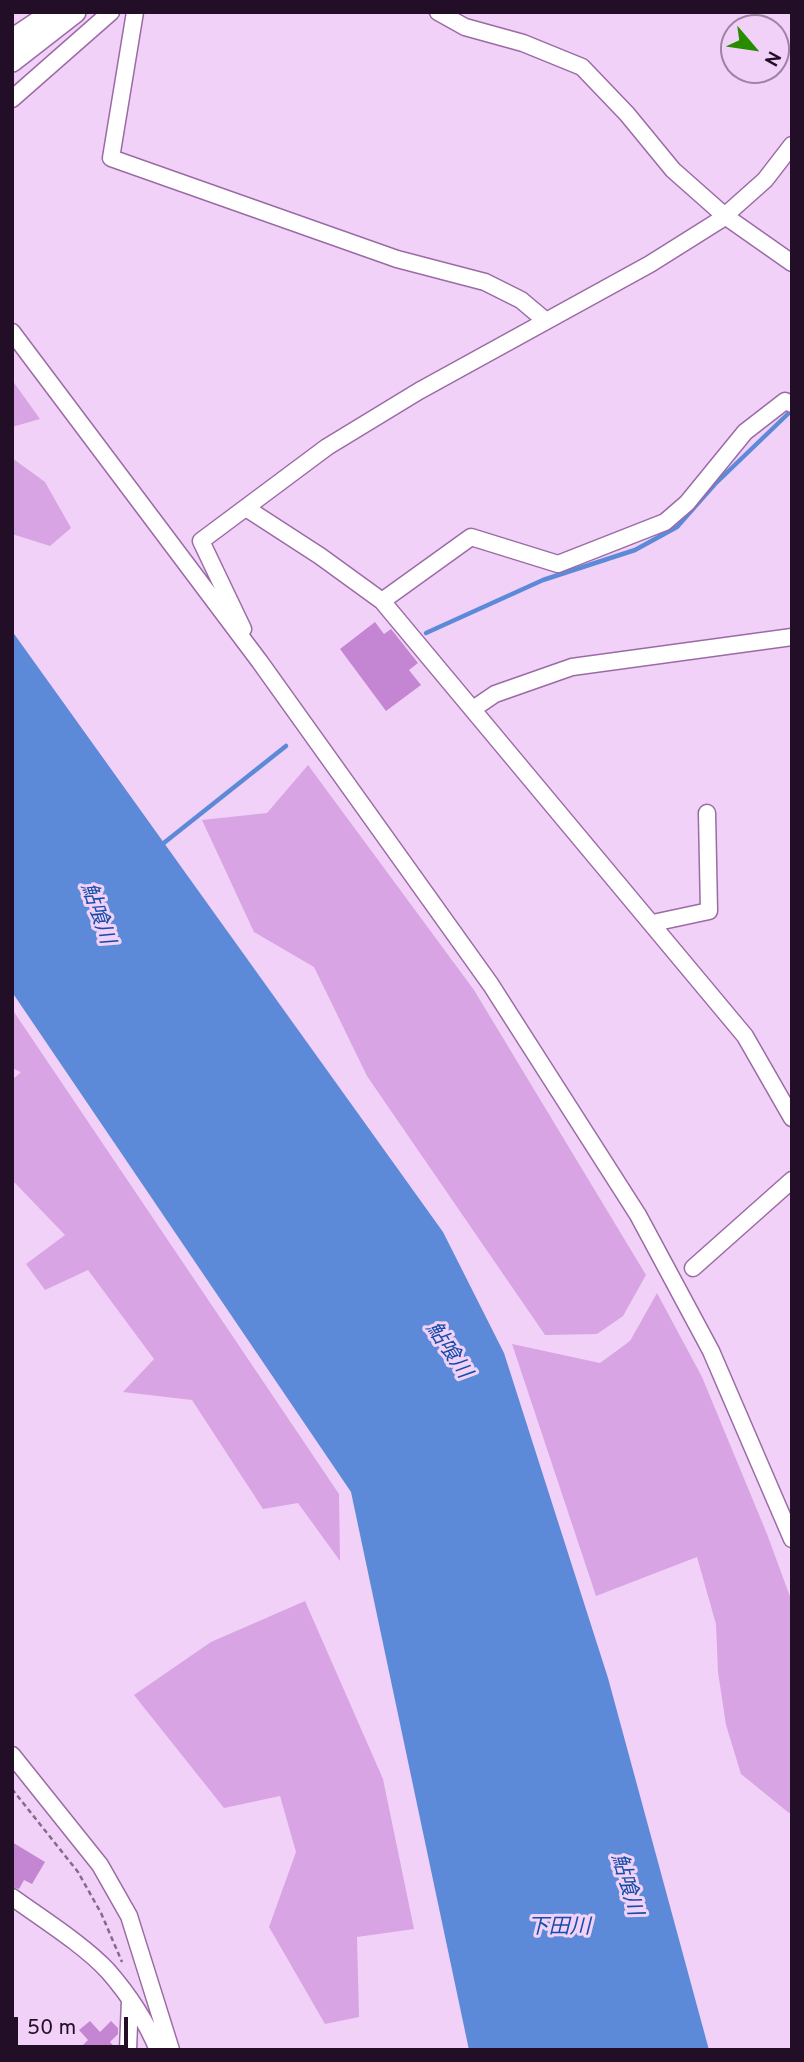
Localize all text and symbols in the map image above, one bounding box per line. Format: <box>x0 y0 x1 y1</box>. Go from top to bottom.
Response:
north arrow <box>720 14 790 84</box>
text: N <box>758 46 785 70</box>
water label: 鮎喰川 <box>74 880 118 948</box>
water label: 鮎喰川 <box>419 1318 475 1384</box>
water label: 鮎喰川 <box>604 1851 646 1919</box>
water label: 下田川 <box>528 1916 590 1942</box>
scale bar <box>18 2002 131 2046</box>
text: 50 m <box>27 2015 76 2042</box>

